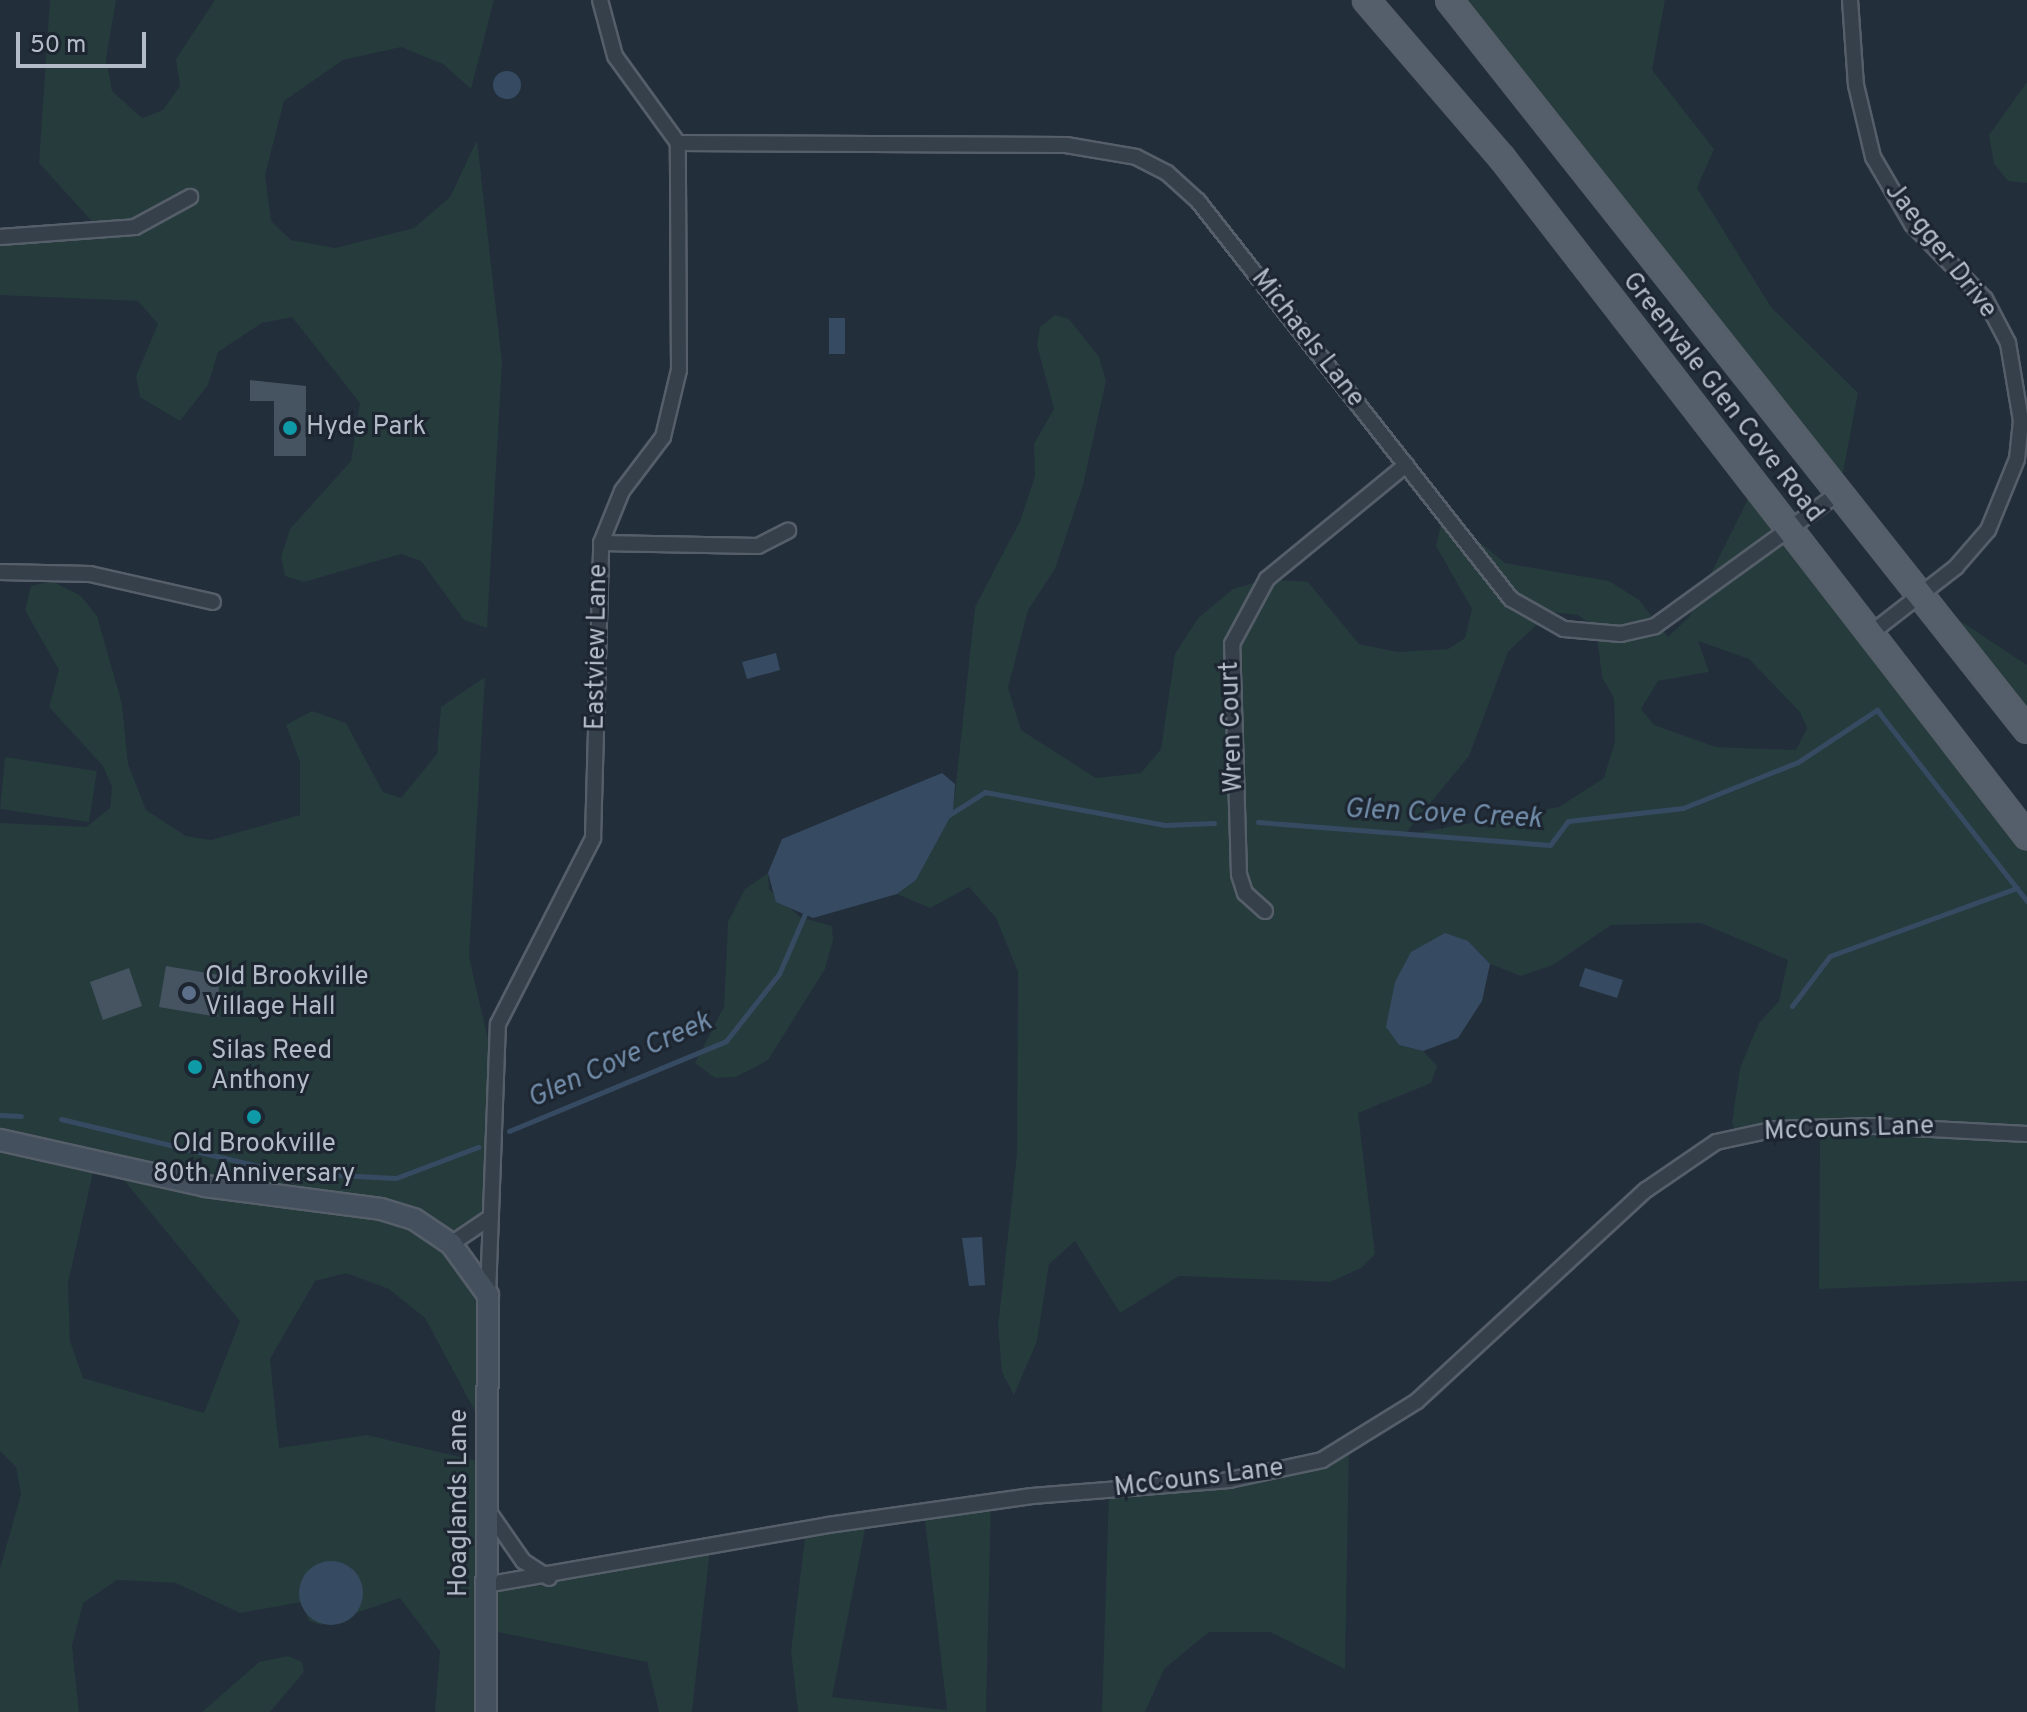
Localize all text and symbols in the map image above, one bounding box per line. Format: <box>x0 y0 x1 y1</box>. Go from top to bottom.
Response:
scale bar <box>20 16 150 66</box>
text: 50 m <box>30 31 86 61</box>
street label: Jaegger Drive <box>1877 177 2003 325</box>
street label: Michaels Lane <box>1244 264 1370 414</box>
street label: Greenvale Glen Cove Road <box>1615 267 1829 529</box>
place label: Hyde Park <box>306 412 426 444</box>
marker: Hyde Park <box>281 419 299 437</box>
street label: Eastview Lane <box>581 564 615 730</box>
street label: Wren Court <box>1215 661 1251 793</box>
water label: Glen Cove Creek <box>1343 793 1543 837</box>
place label: Old Brookville Village Hall <box>205 962 368 1024</box>
marker: Old Brookville Village Hall <box>180 984 198 1002</box>
water label: Glen Cove Creek <box>523 1005 717 1117</box>
place label: Silas Reed Anthony <box>211 1036 332 1098</box>
marker: Silas Reed Anthony <box>186 1058 204 1076</box>
marker: Old Brookville 80th Anniversary <box>245 1108 263 1126</box>
street label: McCouns Lane <box>1763 1111 1935 1149</box>
place label: Old Brookville 80th Anniversary <box>152 1129 356 1190</box>
street label: Hoaglands Lane <box>444 1409 476 1597</box>
street label: McCouns Lane <box>1113 1453 1285 1505</box>

